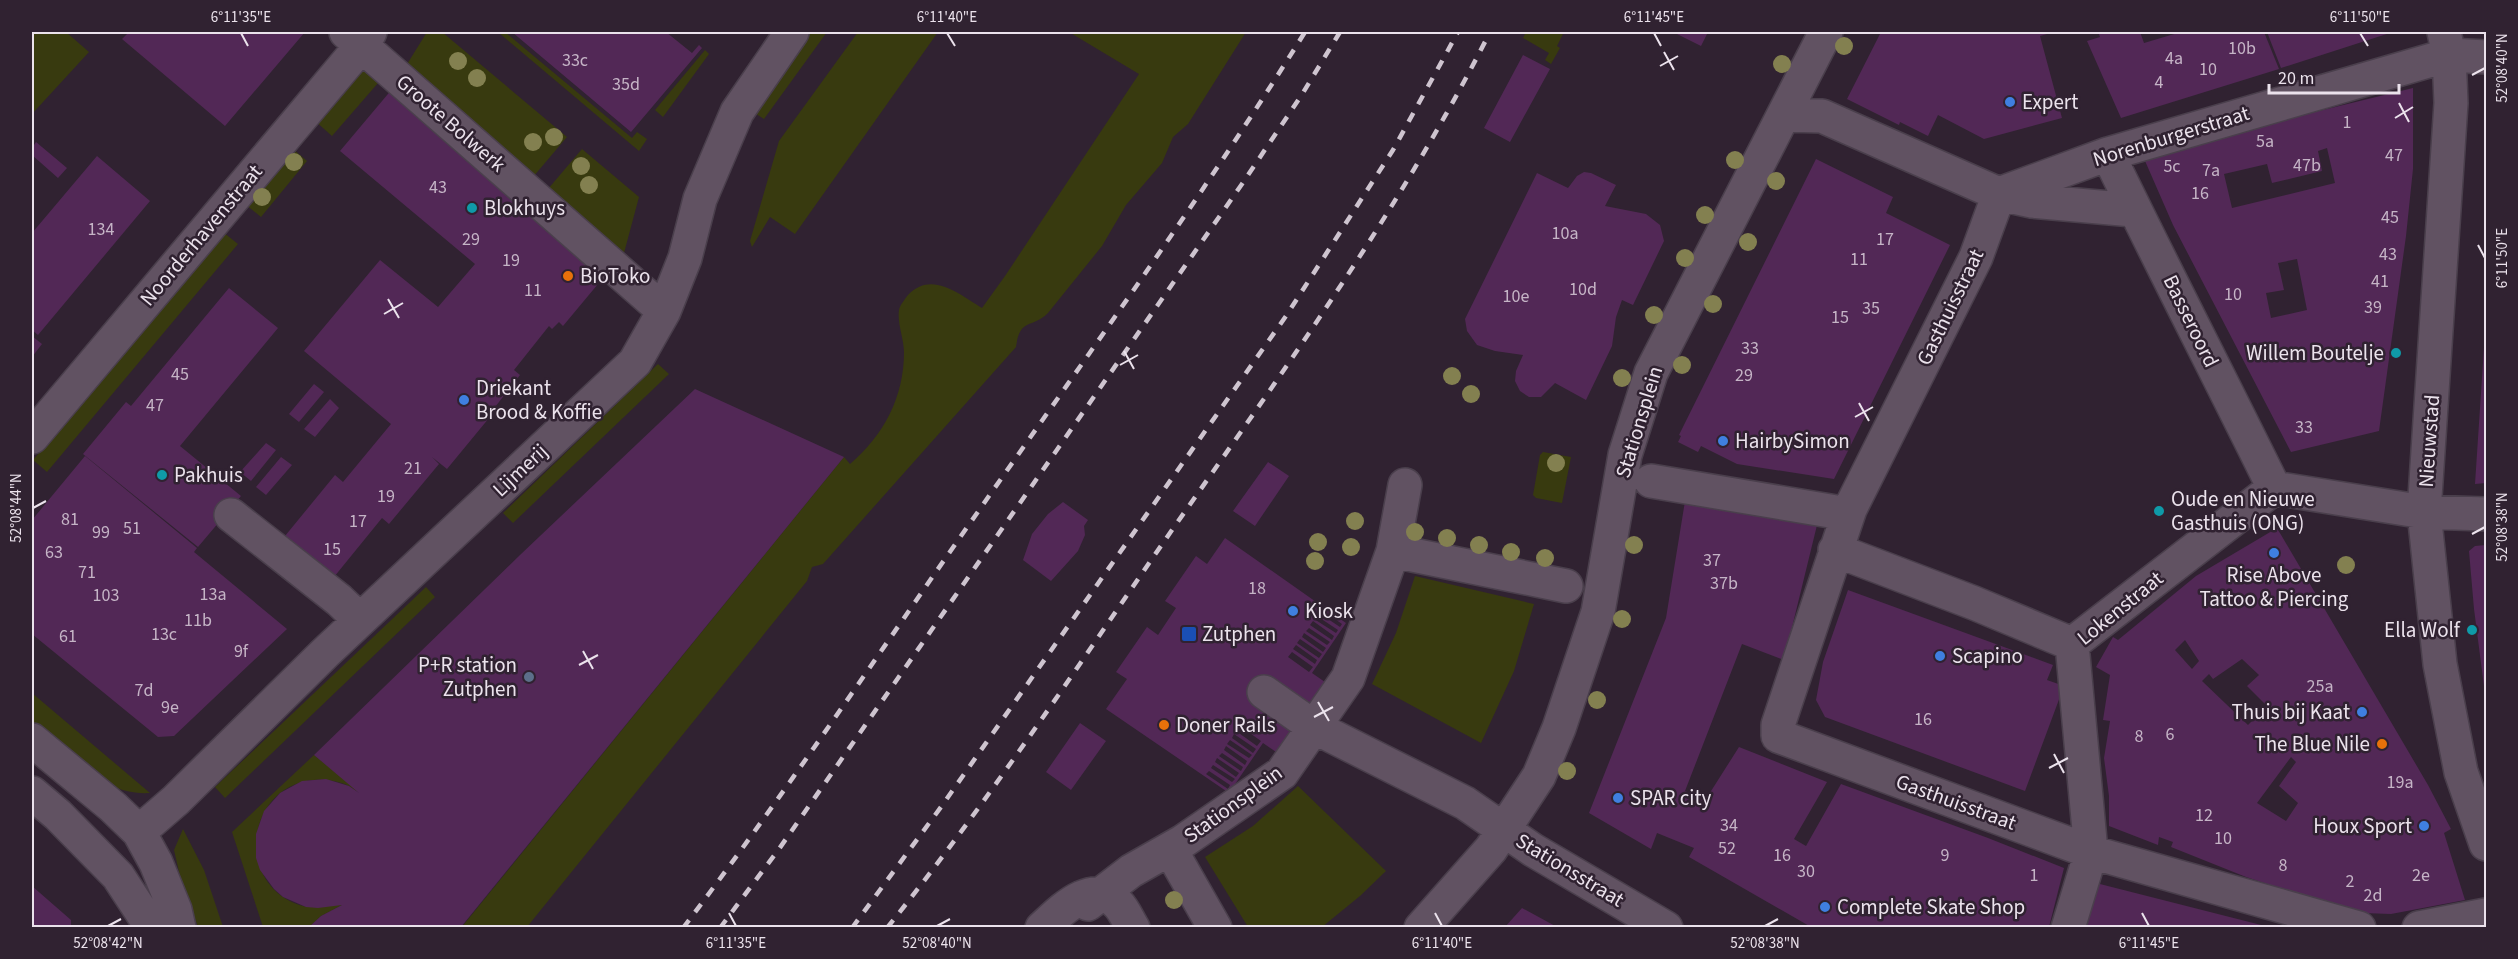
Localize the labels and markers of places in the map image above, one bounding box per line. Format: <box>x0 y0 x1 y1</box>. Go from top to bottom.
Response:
place label: Expert <box>2022 87 2078 117</box>
marker: Expert <box>2003 95 2017 109</box>
place label: Blokhuys <box>484 193 565 223</box>
marker: Blokhuys <box>465 201 479 215</box>
place label: BioToko <box>580 261 650 291</box>
marker: BioToko <box>561 269 575 283</box>
place label: Willem Boutelje <box>2246 338 2384 368</box>
marker: Willem Boutelje <box>2389 346 2403 360</box>
place label: Driekant Brood & Koffie <box>476 373 602 427</box>
marker: Driekant Brood & Koffie <box>457 393 471 407</box>
place label: HairbySimon <box>1735 426 1850 456</box>
marker: HairbySimon <box>1716 434 1730 448</box>
place label: Pakhuis <box>174 460 243 490</box>
marker: Pakhuis <box>155 468 169 482</box>
place label: Oude en Nieuwe Gasthuis (ONG) <box>2171 484 2315 538</box>
marker: Oude en Nieuwe Gasthuis (ONG) <box>2152 504 2166 518</box>
marker: Rise Above Tattoo & Piercing <box>2267 546 2281 560</box>
place label: Rise Above Tattoo & Piercing <box>2200 560 2349 614</box>
place label: Kiosk <box>1305 596 1353 626</box>
marker: Kiosk <box>1286 604 1300 618</box>
place label: Ella Wolf <box>2384 615 2461 645</box>
place label: Zutphen <box>1202 619 1276 649</box>
marker: Ella Wolf <box>2465 623 2479 637</box>
marker: Zutphen <box>1180 625 1198 643</box>
place label: Scapino <box>1952 641 2023 671</box>
marker: Scapino <box>1933 649 1947 663</box>
place label: P+R station Zutphen <box>418 650 517 704</box>
marker: P+R station Zutphen <box>522 670 536 684</box>
place label: Thuis bij Kaat <box>2231 697 2350 727</box>
marker: Thuis bij Kaat <box>2355 705 2369 719</box>
place label: Doner Rails <box>1176 710 1276 740</box>
marker: Doner Rails <box>1157 718 1171 732</box>
place label: The Blue Nile <box>2254 729 2370 759</box>
marker: The Blue Nile <box>2375 737 2389 751</box>
place label: SPAR city <box>1630 783 1712 813</box>
marker: SPAR city <box>1611 791 1625 805</box>
place label: Houx Sport <box>2313 811 2412 841</box>
marker: Houx Sport <box>2417 819 2431 833</box>
place label: Complete Skate Shop <box>1837 892 2025 922</box>
marker: Complete Skate Shop <box>1818 900 1832 914</box>

